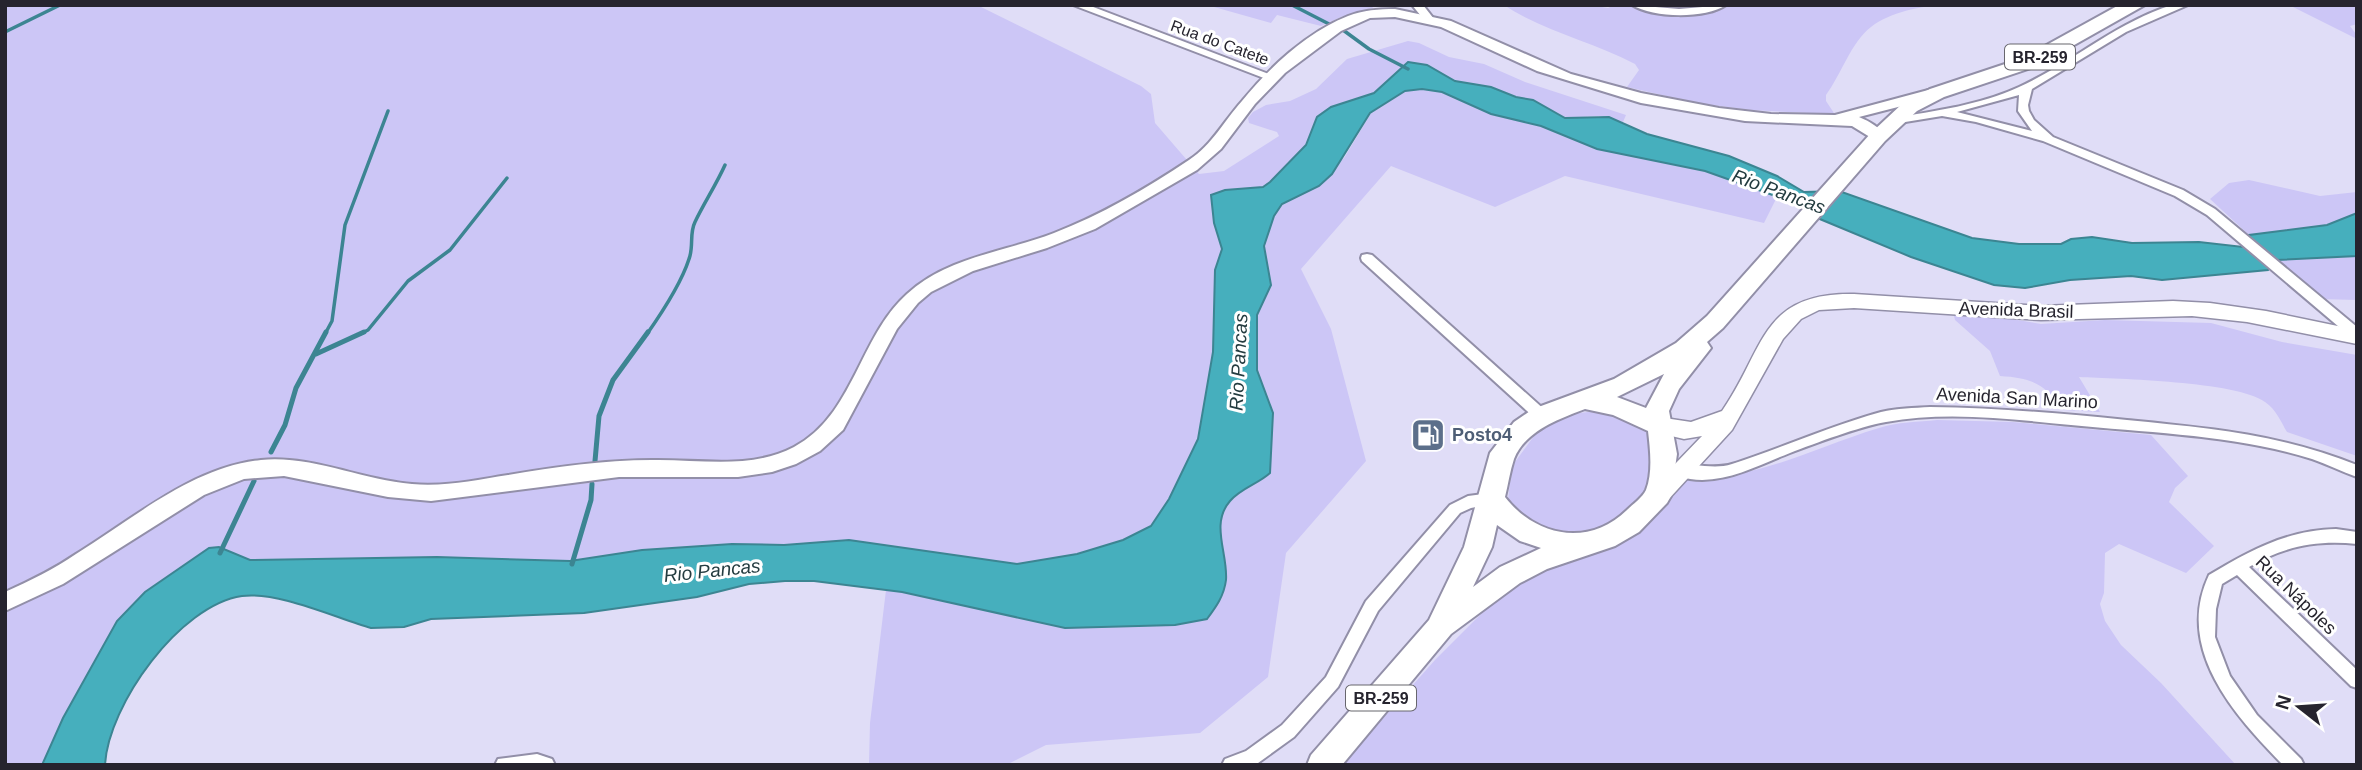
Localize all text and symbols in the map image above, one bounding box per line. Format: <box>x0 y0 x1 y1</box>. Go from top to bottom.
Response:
street label: Rua do Catete <box>1168 17 1271 68</box>
road number: BR-259 <box>2005 44 2075 69</box>
water label: Rio Pancas <box>1730 165 1829 218</box>
street label: Avenida Brasil <box>1958 298 2074 322</box>
water label: Rio Pancas <box>1225 312 1252 411</box>
street label: Avenida San Marino <box>1936 384 2098 412</box>
fuel station icon: Posto4 <box>1409 416 1447 454</box>
place label: Posto4 <box>1452 425 1512 445</box>
street label: Rua Nápoles <box>2252 552 2340 638</box>
water label: Rio Pancas <box>663 555 762 586</box>
north arrow <box>2264 672 2334 742</box>
road number: BR-259 <box>1346 685 1416 710</box>
text: N <box>2271 693 2295 712</box>

